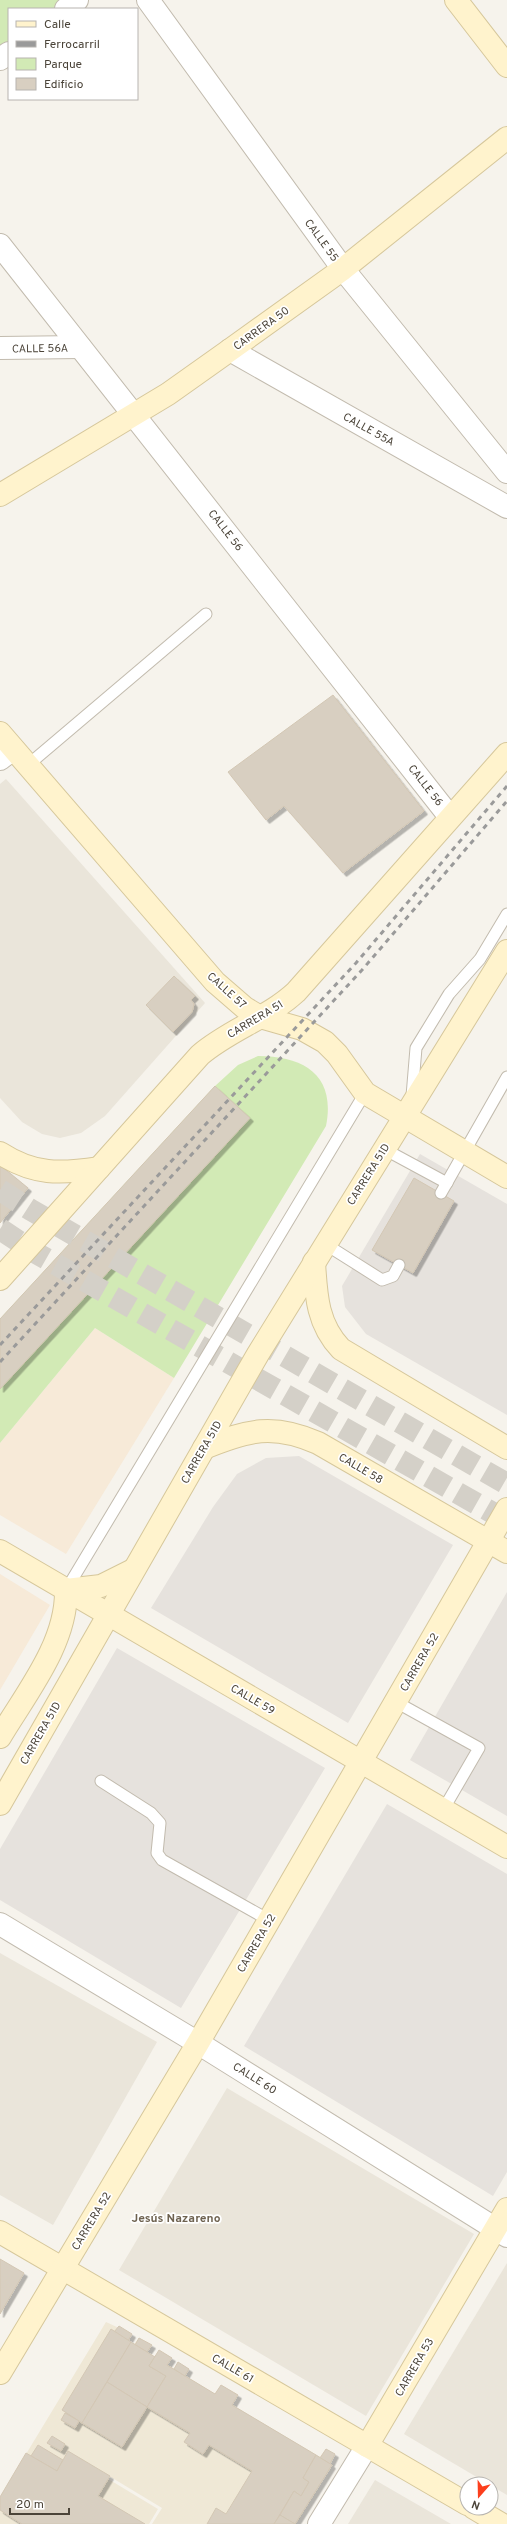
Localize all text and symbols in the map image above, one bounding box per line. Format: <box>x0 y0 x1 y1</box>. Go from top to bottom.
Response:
legend <box>8 8 138 100</box>
text: Calle <box>44 17 71 33</box>
text: Ferrocarril <box>44 37 100 53</box>
text: Parque <box>44 57 82 73</box>
text: Edificio <box>44 77 84 93</box>
street label: CALLE 55 <box>301 217 341 265</box>
street label: CARRERA 50 <box>231 304 292 354</box>
street label: CALLE 56A <box>12 342 68 356</box>
street label: CALLE 55A <box>340 410 397 450</box>
street label: CALLE 56 <box>205 507 246 554</box>
street label: CALLE 56 <box>405 762 446 809</box>
street label: CALLE 57 <box>204 969 249 1012</box>
street label: CARRERA 51 <box>225 998 286 1042</box>
street label: CARRERA 51D <box>344 1141 393 1208</box>
street label: CARRERA 51D <box>178 1419 226 1486</box>
street label: CALLE 58 <box>336 1451 385 1487</box>
street label: CARRERA 52 <box>397 1631 442 1694</box>
street label: CALLE 59 <box>228 1682 277 1718</box>
street label: CARRERA 51D <box>17 1700 65 1767</box>
street label: CARRERA 52 <box>234 1912 279 1975</box>
street label: CALLE 60 <box>230 2060 279 2098</box>
street label: CARRERA 52 <box>69 2190 115 2253</box>
district label: Jesús Nazareno <box>131 2211 221 2227</box>
street label: CARRERA 53 <box>392 2336 437 2399</box>
street label: CALLE 61 <box>209 2351 256 2387</box>
north arrow <box>459 2476 499 2516</box>
scale bar <box>10 2490 69 2516</box>
text: 20 m <box>16 2497 44 2513</box>
text: N <box>470 2497 482 2512</box>

